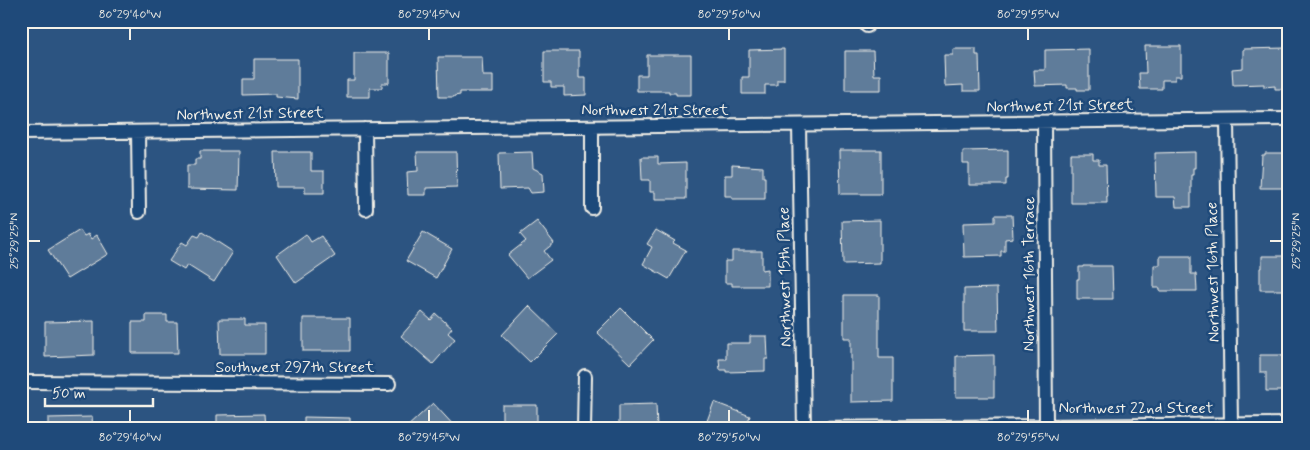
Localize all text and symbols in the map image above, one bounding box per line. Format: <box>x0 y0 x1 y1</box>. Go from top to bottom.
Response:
text: 80°29'40"W <box>99 7 161 23</box>
text: 80°29'45"W <box>398 7 460 23</box>
text: 80°29'50"W <box>698 7 760 23</box>
text: 80°29'55"W <box>997 7 1059 23</box>
street label: Northwest 21st Street <box>986 94 1134 118</box>
street label: Northwest 21st Street <box>581 100 729 121</box>
street label: Northwest 21st Street <box>176 102 324 126</box>
street label: Northwest 16th Terrace <box>1019 196 1040 351</box>
street label: Northwest 16th Place <box>1201 202 1225 342</box>
street label: Northwest 15th Place <box>773 207 797 347</box>
text: 25°29'25"N <box>7 213 23 269</box>
text: 25°29'25"N <box>1289 213 1305 269</box>
street label: Southwest 297th Street <box>216 357 375 378</box>
scale bar <box>45 375 152 407</box>
text: 50 m <box>52 384 86 404</box>
street label: Northwest 22nd Street <box>1059 398 1214 419</box>
text: 80°29'40"W <box>99 430 161 446</box>
text: 80°29'45"W <box>398 430 460 446</box>
text: 80°29'50"W <box>698 430 760 446</box>
text: 80°29'55"W <box>997 430 1059 446</box>

